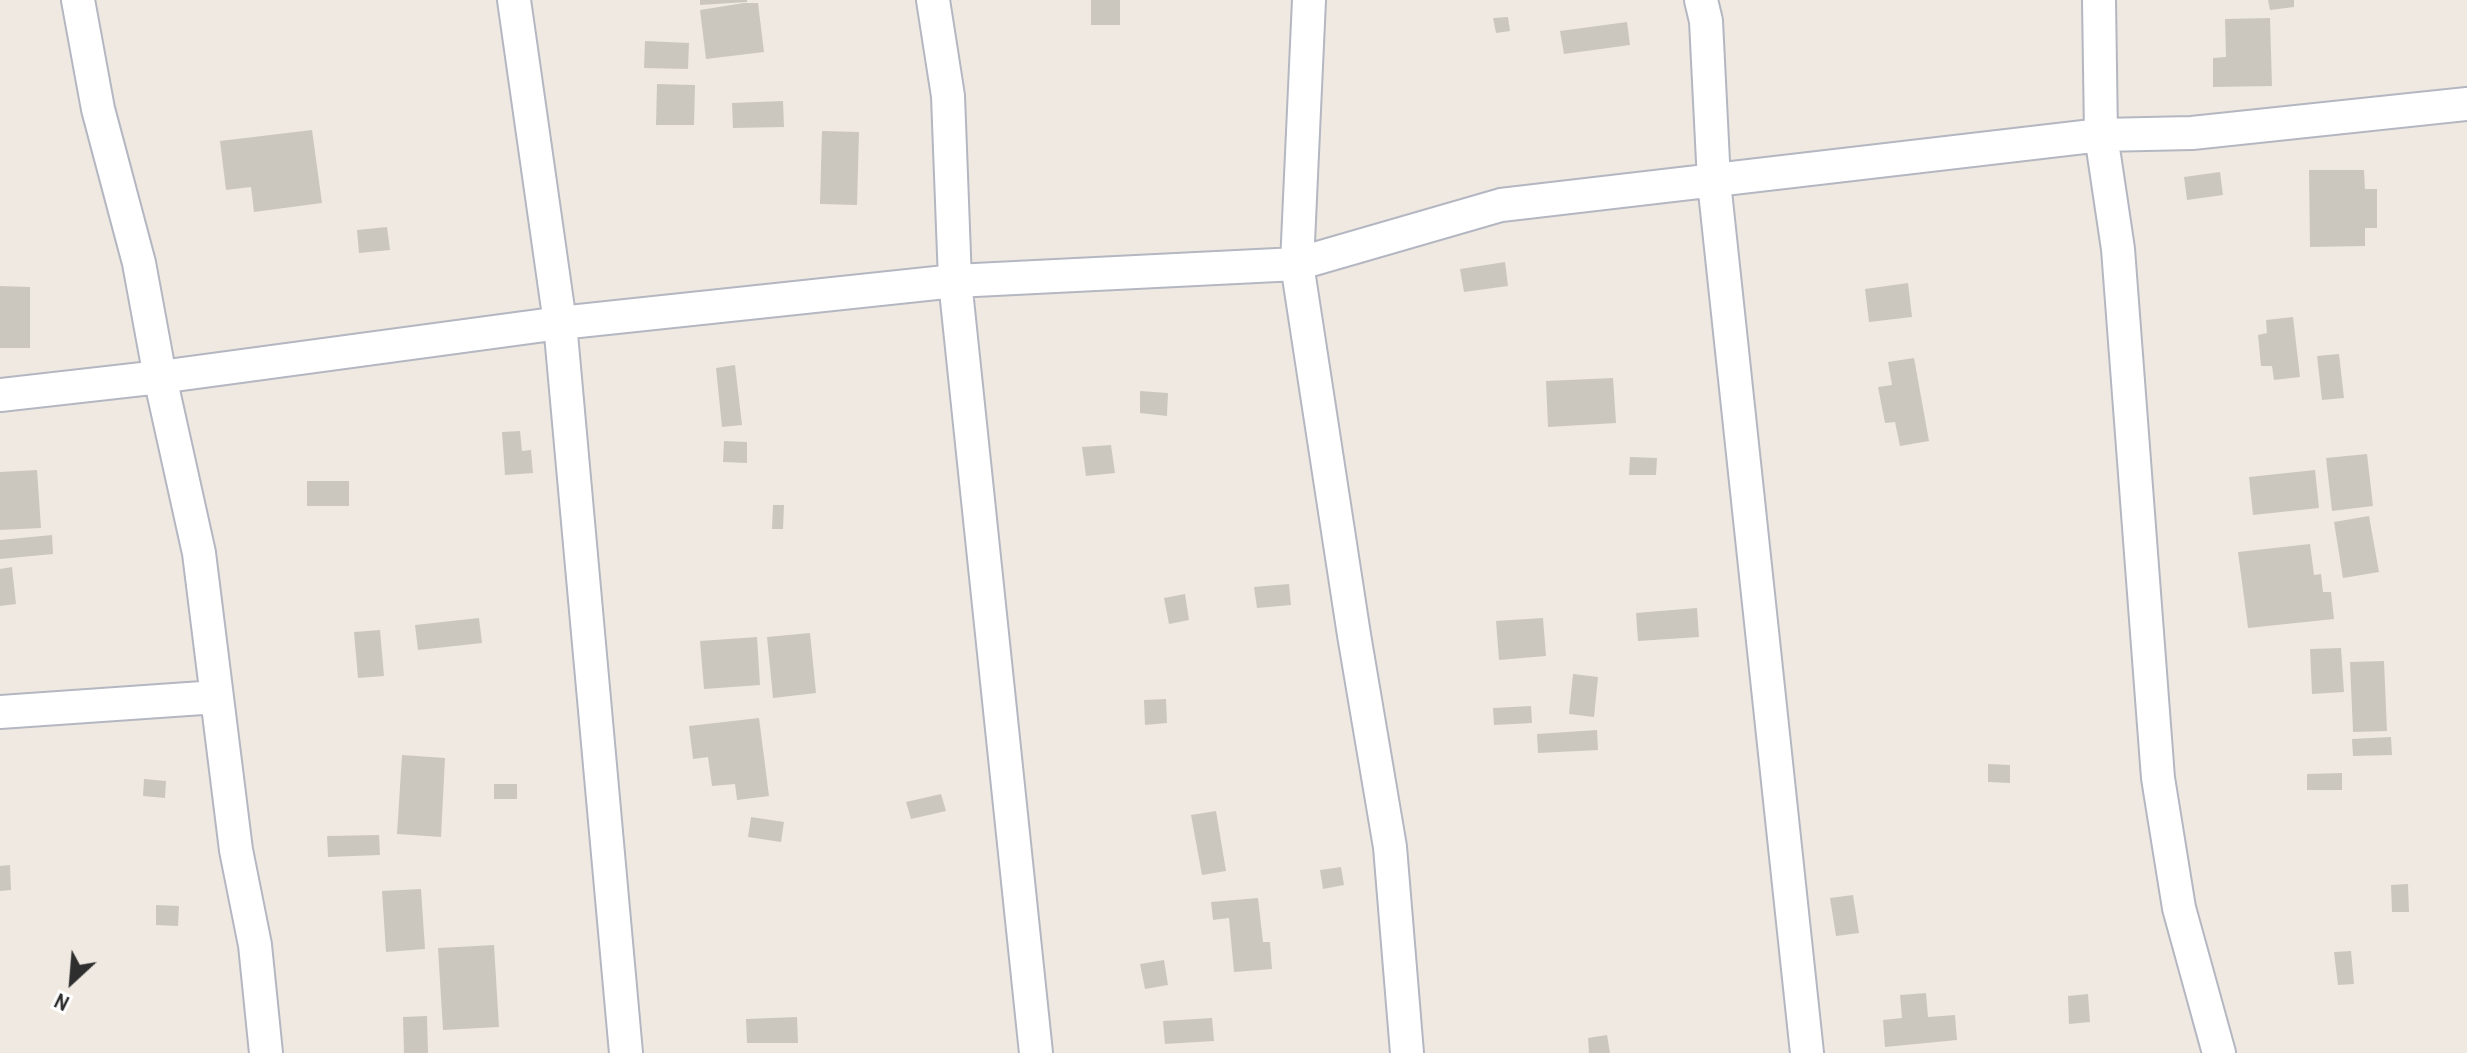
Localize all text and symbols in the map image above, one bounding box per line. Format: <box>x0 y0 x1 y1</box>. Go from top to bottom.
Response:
north arrow <box>32 941 112 1021</box>
text: N <box>49 986 74 1019</box>

